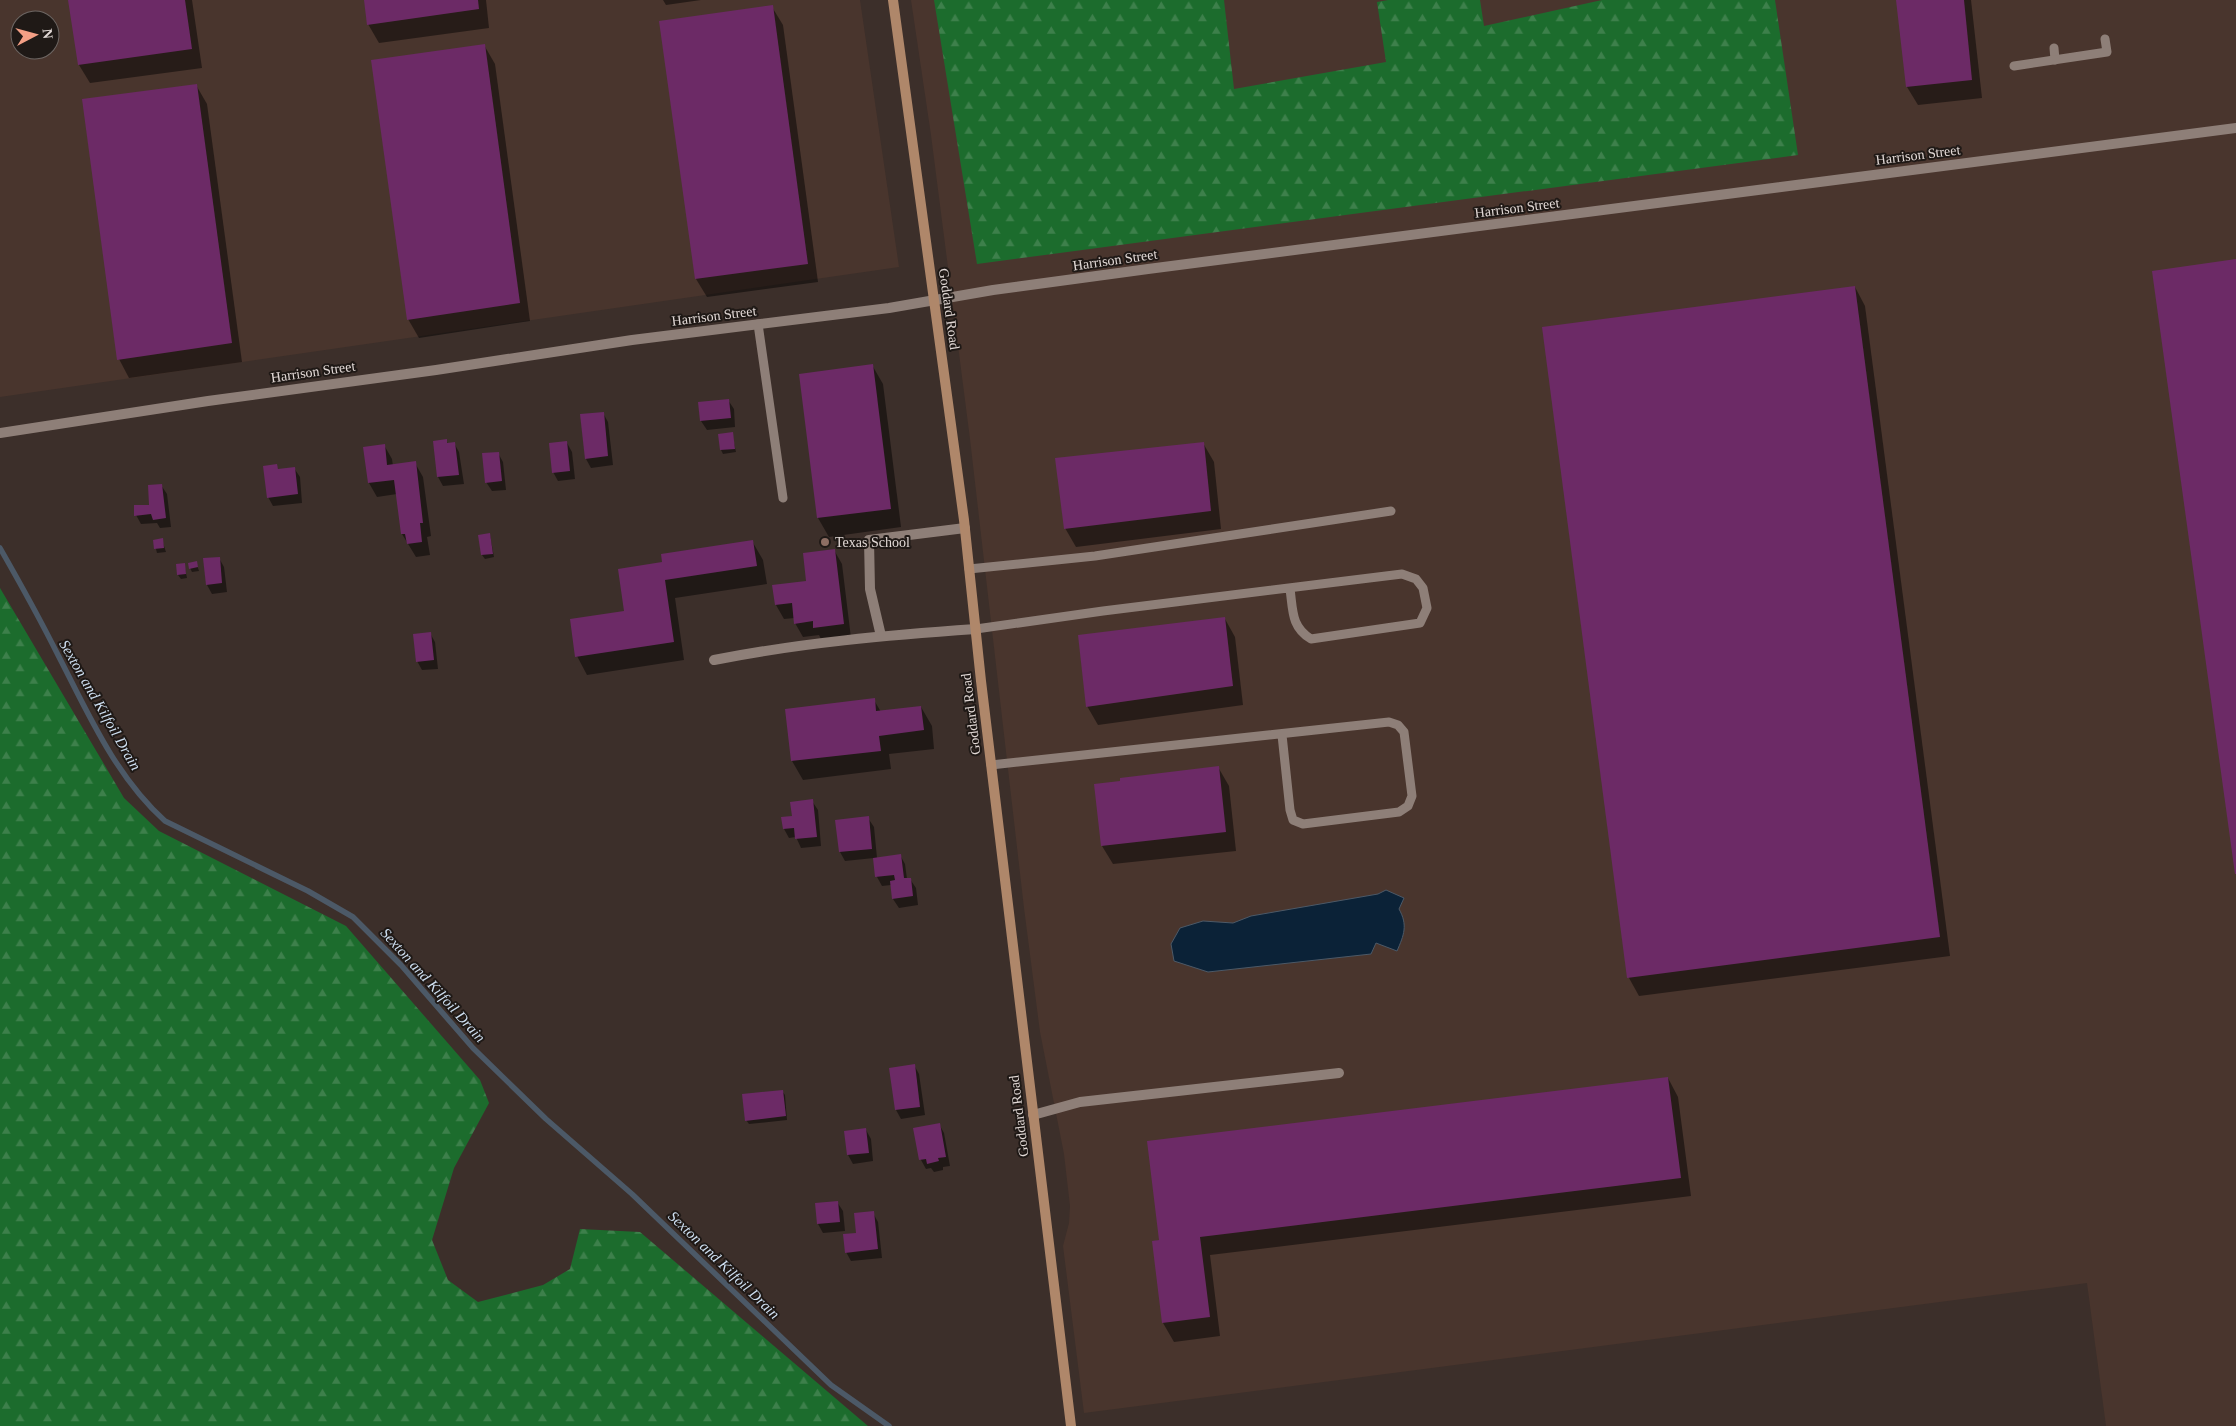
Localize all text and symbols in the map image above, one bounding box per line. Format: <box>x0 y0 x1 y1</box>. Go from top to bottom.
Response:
north arrow <box>10 10 60 60</box>
text: N <box>39 28 55 40</box>
street label: Harrison Street <box>1875 142 1961 168</box>
street label: Harrison Street <box>1474 195 1560 221</box>
street label: Harrison Street <box>1072 247 1158 273</box>
street label: Goddard Road <box>936 267 962 351</box>
street label: Harrison Street <box>671 303 757 329</box>
street label: Harrison Street <box>270 359 356 385</box>
place label: Texas School <box>835 535 910 550</box>
marker: Texas School <box>819 536 831 548</box>
water label: Sexton and Kilfoil Drain <box>56 637 144 773</box>
street label: Goddard Road <box>959 672 983 756</box>
water label: Sexton and Kilfoil Drain <box>378 925 488 1045</box>
street label: Goddard Road <box>1007 1074 1031 1158</box>
water label: Sexton and Kilfoil Drain <box>665 1208 783 1322</box>

